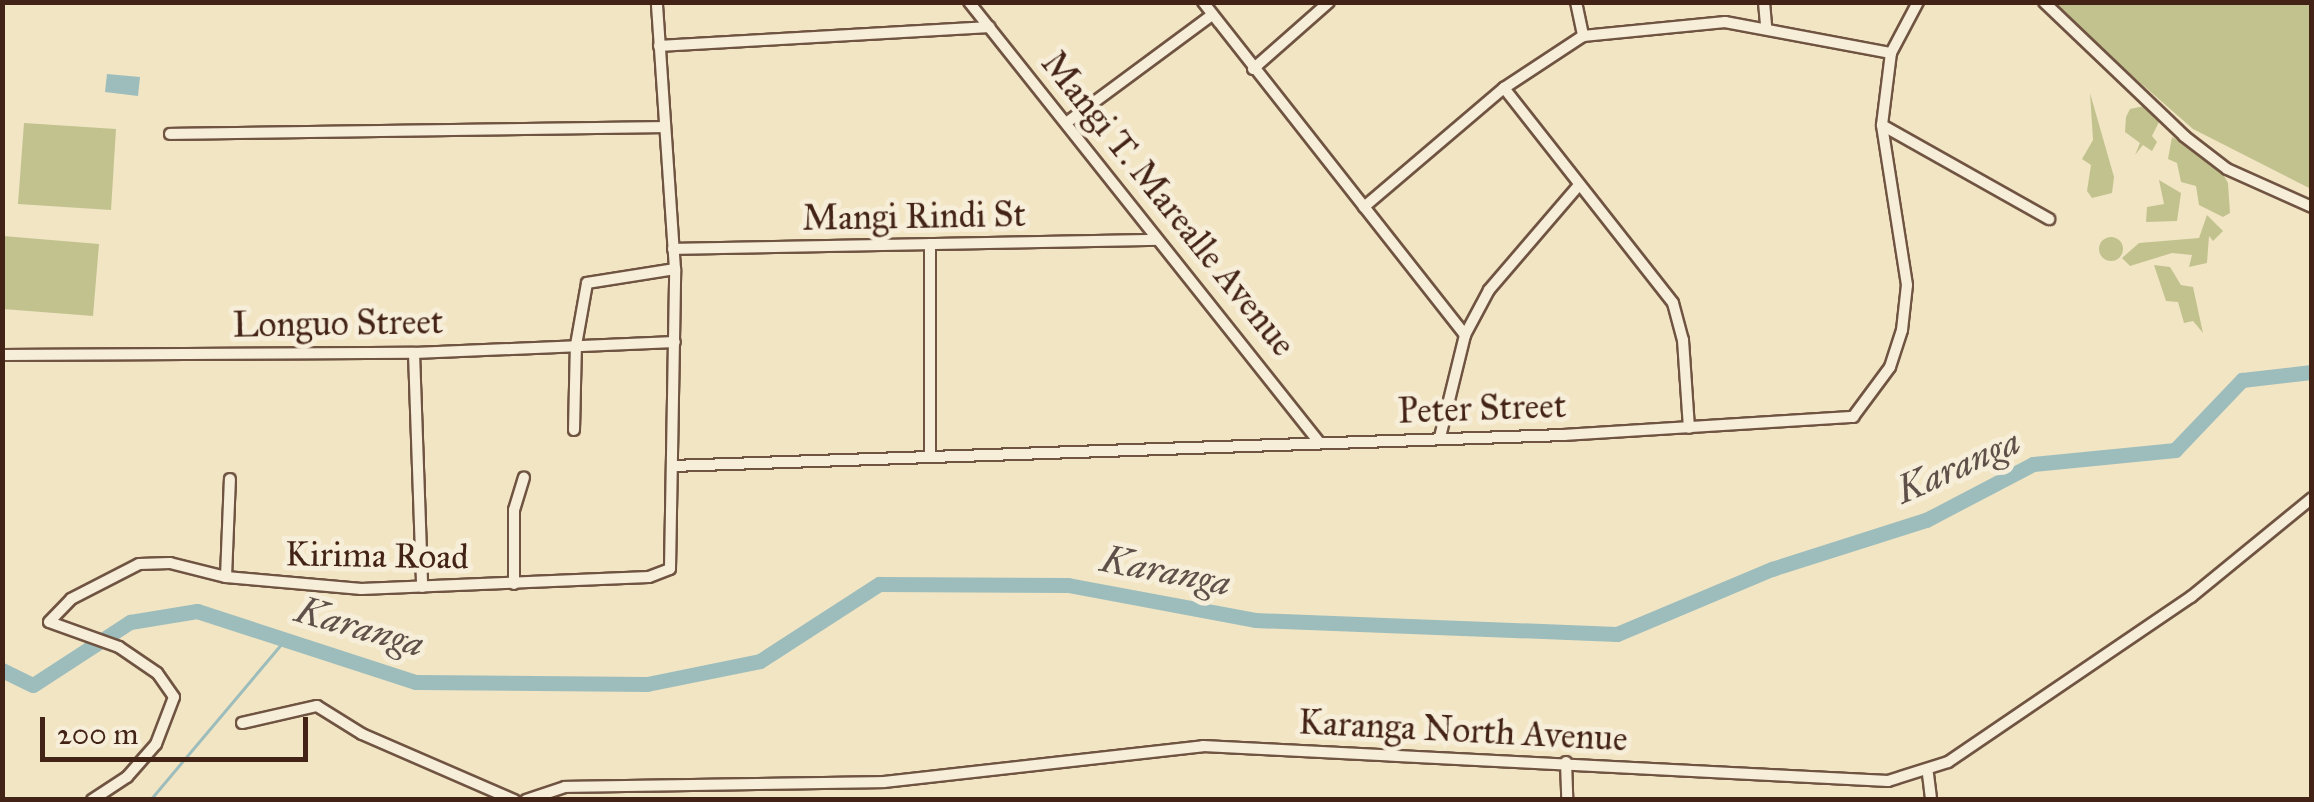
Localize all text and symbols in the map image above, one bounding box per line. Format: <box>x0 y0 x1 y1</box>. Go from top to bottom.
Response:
street label: Mangi T. Marealle Avenue <box>1032 43 1304 365</box>
street label: Mangi Rindi St <box>802 194 1026 240</box>
street label: Longuo Street <box>232 301 444 347</box>
street label: Peter Street <box>1397 385 1567 433</box>
water label: Karanga <box>1889 418 2027 514</box>
street label: Kirima Road <box>285 533 469 579</box>
water label: Karanga <box>1097 536 1235 606</box>
water label: Karanga <box>291 587 429 667</box>
scale bar <box>45 697 312 759</box>
street label: Karanga North Avenue <box>1297 701 1629 761</box>
text: 200 m <box>57 716 138 752</box>

